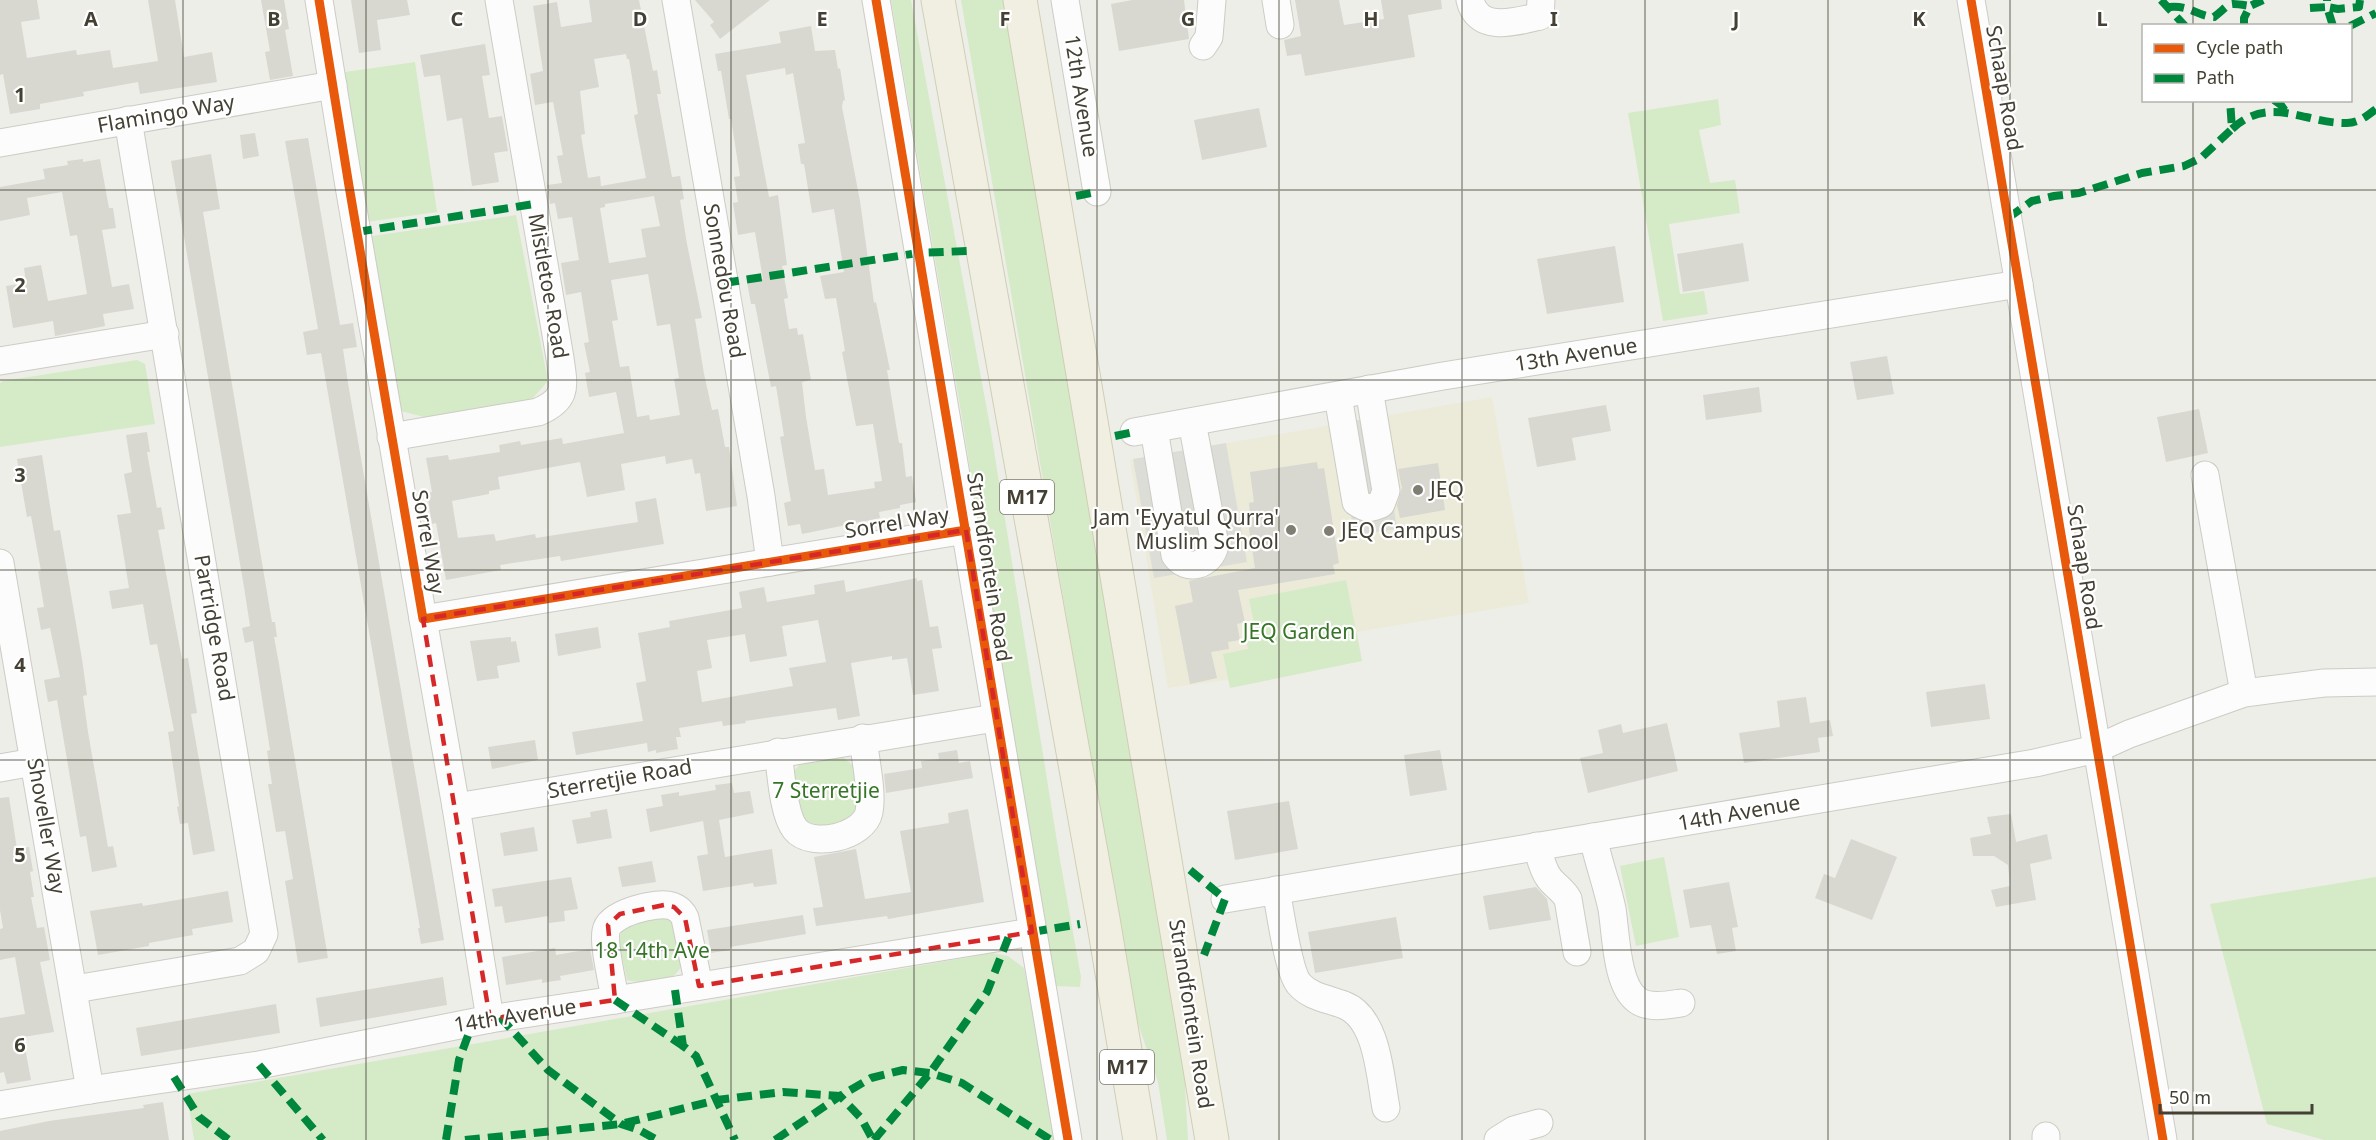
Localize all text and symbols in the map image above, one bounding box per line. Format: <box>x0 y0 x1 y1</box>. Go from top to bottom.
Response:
text: A <box>84 5 98 32</box>
text: B <box>267 5 281 32</box>
text: C <box>451 5 464 32</box>
text: D <box>633 5 647 32</box>
text: E <box>816 5 828 32</box>
text: F <box>1000 5 1010 32</box>
text: G <box>1181 5 1195 32</box>
text: H <box>1363 5 1379 32</box>
text: I <box>1550 5 1558 32</box>
text: J <box>1731 5 1739 32</box>
text: K <box>1912 5 1926 32</box>
text: L <box>2096 5 2108 32</box>
street label: Schaap Road <box>1980 23 2030 153</box>
legend <box>2142 24 2352 102</box>
street label: 12th Avenue <box>1058 33 1105 159</box>
text: Cycle path <box>2196 35 2283 59</box>
text: Path <box>2196 65 2235 89</box>
text: 1 <box>14 81 26 108</box>
street label: Flamingo Way <box>95 87 237 139</box>
street label: Sonnedou Road <box>698 201 752 360</box>
street label: Mistletoe Road <box>522 211 576 361</box>
text: 2 <box>14 271 26 298</box>
street label: 13th Avenue <box>1513 331 1639 378</box>
text: 3 <box>14 461 26 488</box>
street label: Strandfontein Road <box>961 470 1019 664</box>
place label: JEQ <box>1428 475 1464 503</box>
road number: M17 <box>1000 480 1054 514</box>
marker: JEQ <box>1411 483 1425 497</box>
street label: Sorrel Way <box>406 487 452 596</box>
street label: Sorrel Way <box>843 500 951 544</box>
street label: Schaap Road <box>2061 502 2109 632</box>
place label: Jam 'Eyyatul Qurra' Muslim School <box>1091 503 1279 555</box>
place label: JEQ Campus <box>1339 516 1461 544</box>
marker: Jam 'Eyyatul Qurra' Muslim School <box>1284 523 1298 537</box>
marker: JEQ Campus <box>1322 524 1336 538</box>
street label: Partridge Road <box>188 552 242 703</box>
park label: JEQ Garden <box>1241 617 1355 645</box>
text: 4 <box>14 651 26 678</box>
street label: Sterretjie Road <box>546 752 694 804</box>
street label: Shoveller Way <box>21 756 73 896</box>
park label: 7 Sterretjie <box>772 776 880 804</box>
street label: 14th Avenue <box>1675 787 1802 837</box>
text: 5 <box>14 841 26 868</box>
street label: Strandfontein Road <box>1163 917 1221 1111</box>
park label: 18 14th Ave <box>594 936 710 964</box>
street label: 14th Avenue <box>452 992 578 1039</box>
text: 6 <box>14 1031 26 1058</box>
road number: M17 <box>1100 1050 1154 1084</box>
scale bar <box>2160 1077 2312 1115</box>
text: 50 m <box>2169 1085 2211 1109</box>

